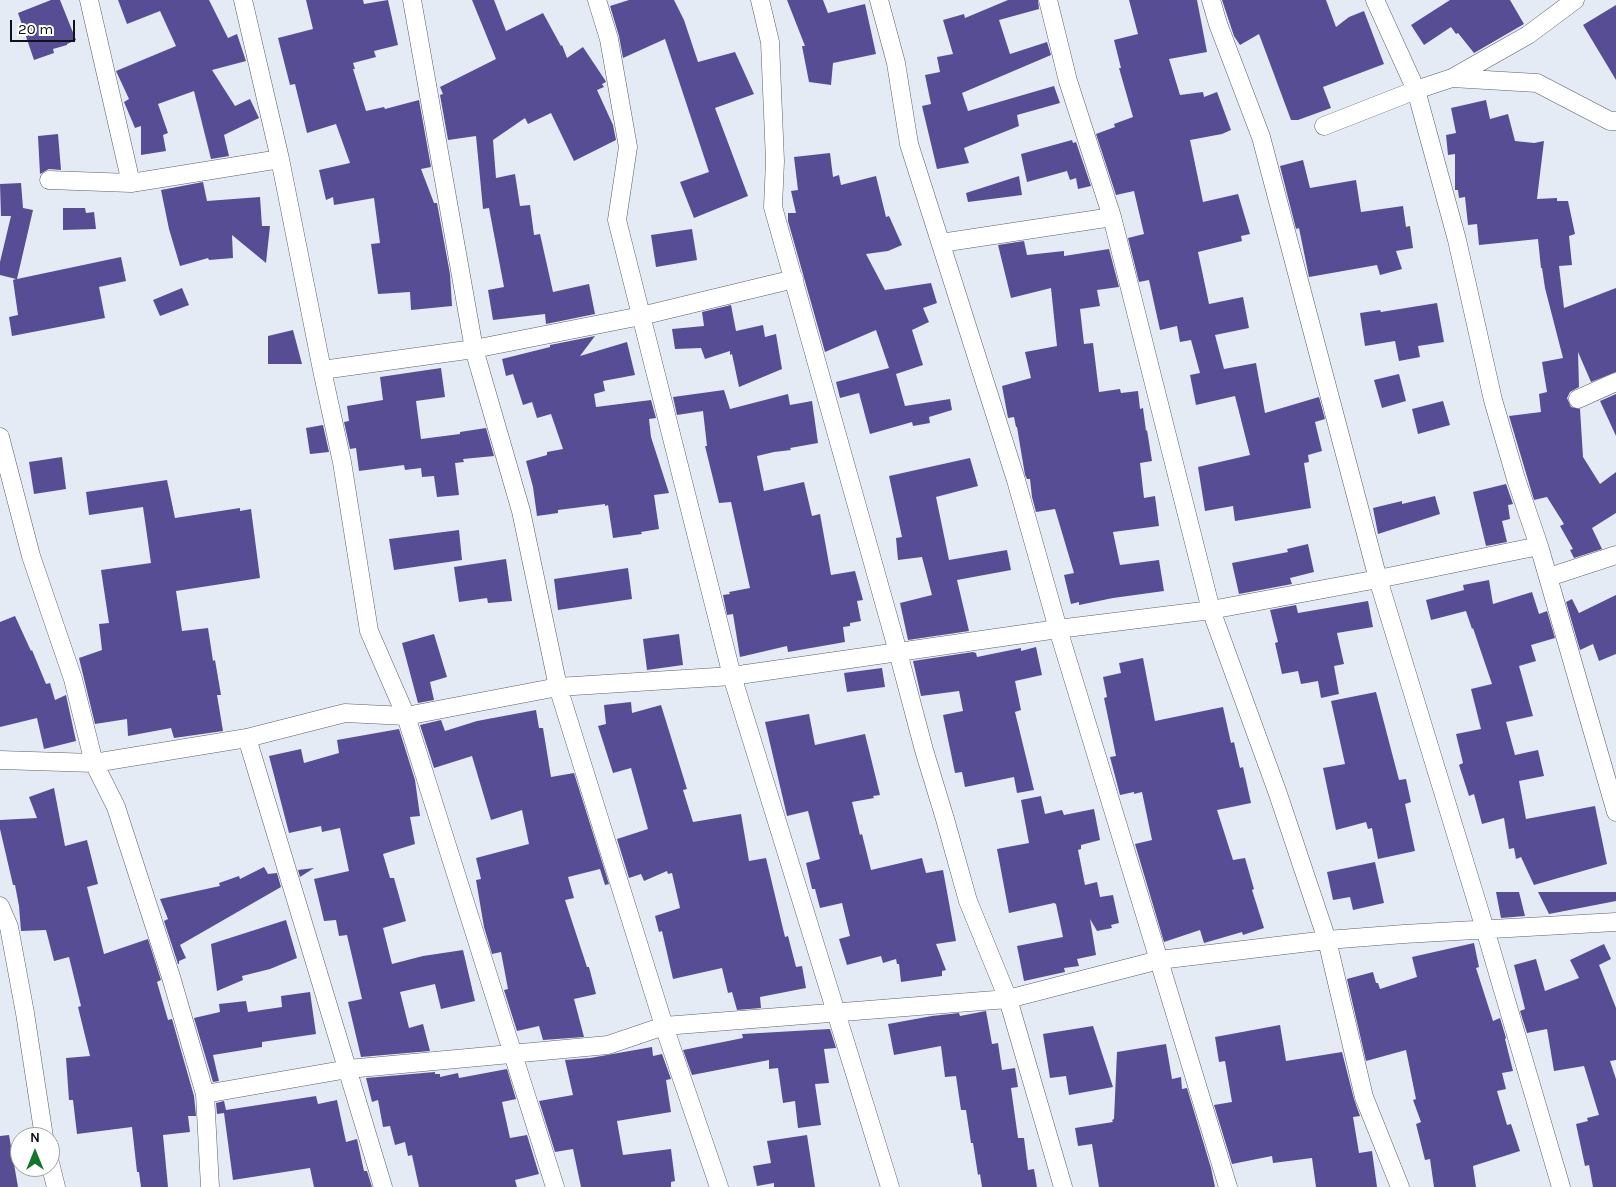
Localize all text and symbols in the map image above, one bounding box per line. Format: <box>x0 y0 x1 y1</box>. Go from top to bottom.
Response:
scale bar <box>12 10 78 42</box>
text: 20 m <box>18 20 53 38</box>
north arrow <box>10 1127 60 1177</box>
text: N <box>30 1129 40 1146</box>

